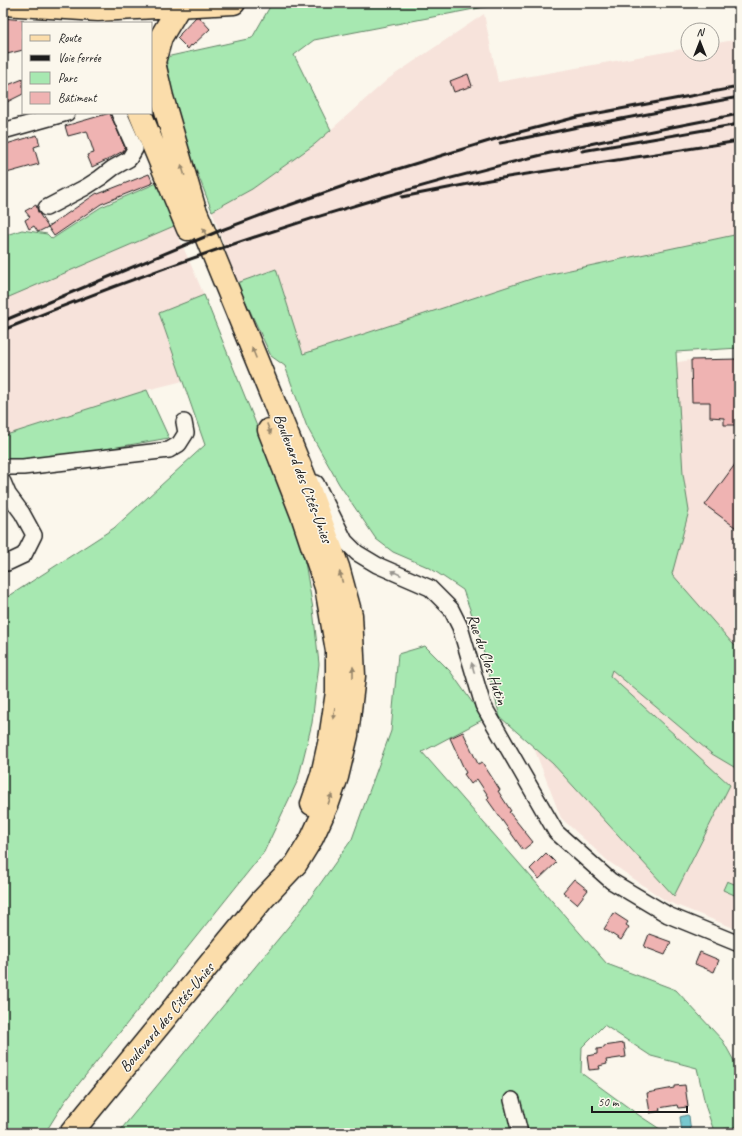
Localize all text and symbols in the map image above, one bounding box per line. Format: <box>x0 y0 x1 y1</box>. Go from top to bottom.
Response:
legend <box>22 22 152 114</box>
north arrow <box>680 22 720 62</box>
text: N <box>697 25 706 39</box>
text: Route <box>58 30 82 46</box>
text: Voie ferrée <box>58 50 102 66</box>
text: Parc <box>58 70 78 86</box>
text: Bâtiment <box>58 90 97 106</box>
one-way arrow <box>180 163 186 175</box>
one-way arrow <box>202 227 208 238</box>
one-way arrow <box>251 347 257 359</box>
street label: Boulevard des Cités-Unies <box>269 411 338 547</box>
one-way arrow <box>266 424 272 435</box>
one-way arrow <box>391 570 402 576</box>
one-way arrow <box>337 571 343 583</box>
street label: Rue du Clos Hutin <box>462 611 512 708</box>
one-way arrow <box>470 662 476 674</box>
one-way arrow <box>350 665 356 678</box>
one-way arrow <box>331 708 337 720</box>
one-way arrow <box>327 793 333 805</box>
street label: Boulevard des Cités-Unies <box>115 958 219 1077</box>
scale bar <box>592 1088 687 1114</box>
text: 50 m <box>598 1094 620 1110</box>

